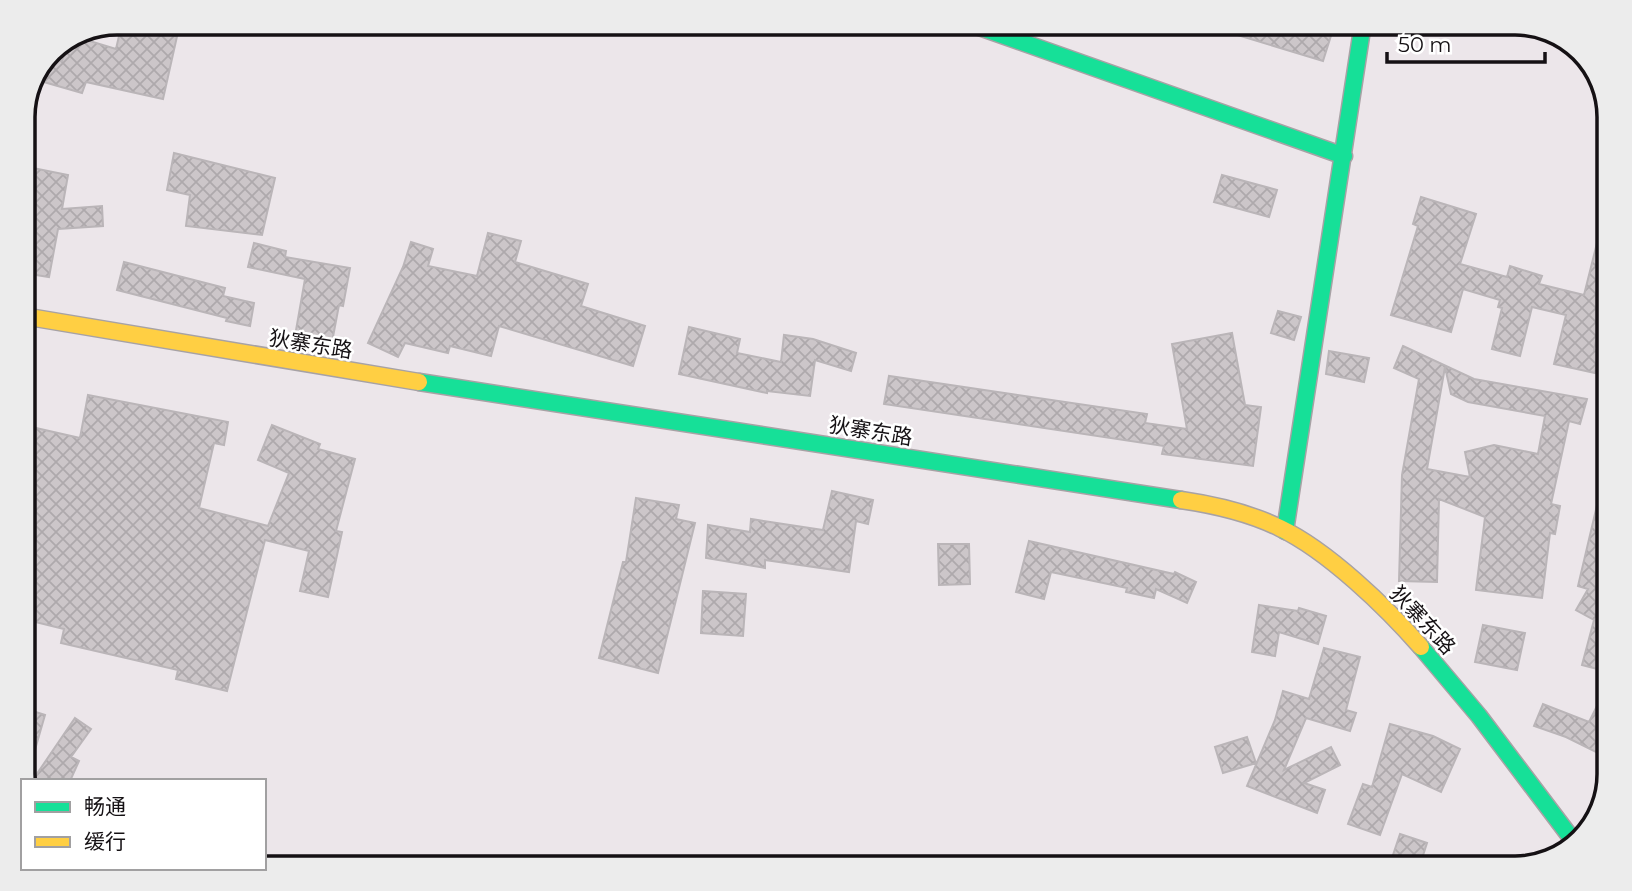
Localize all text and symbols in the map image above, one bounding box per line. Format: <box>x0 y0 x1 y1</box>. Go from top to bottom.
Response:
scale bar <box>1387 21 1544 65</box>
text: 50 m <box>1398 32 1452 57</box>
street label: 狄寨东路 <box>268 325 354 363</box>
street label: 狄寨东路 <box>828 412 914 450</box>
street label: 狄寨东路 <box>1385 581 1461 659</box>
legend <box>21 779 266 870</box>
text: 畅通 <box>84 794 126 819</box>
text: 缓行 <box>84 829 126 854</box>

